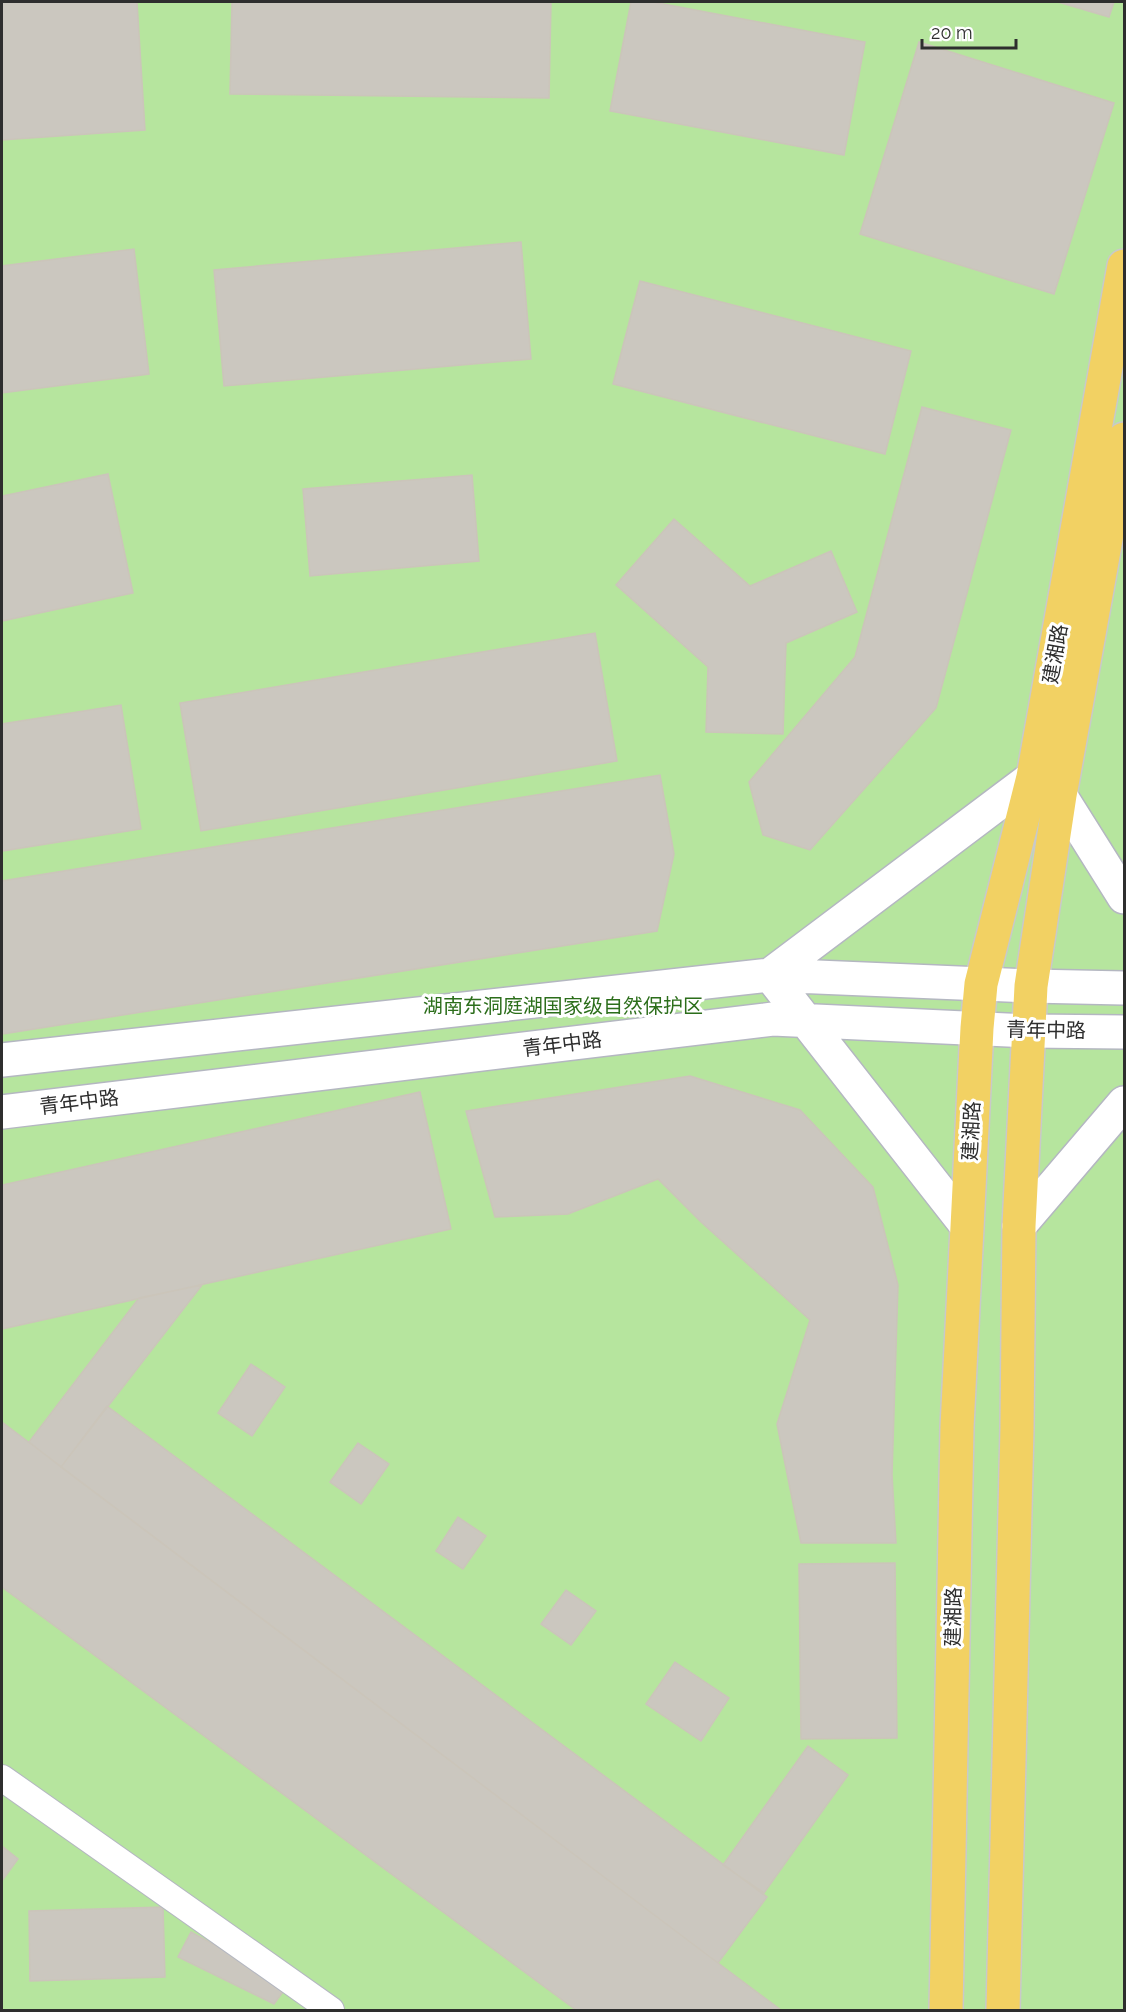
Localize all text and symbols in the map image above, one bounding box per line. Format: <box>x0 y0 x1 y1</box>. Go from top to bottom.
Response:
scale bar <box>922 12 1016 50</box>
text: 20 m <box>931 22 973 43</box>
street label: 建湘路 <box>1038 622 1072 686</box>
park label: 湖南东洞庭湖国家级自然保护区 <box>423 994 703 1018</box>
street label: 青年中路 <box>1006 1017 1086 1043</box>
street label: 青年中路 <box>521 1027 603 1061</box>
street label: 青年中路 <box>38 1085 120 1119</box>
street label: 建湘路 <box>957 1100 985 1162</box>
street label: 建湘路 <box>940 1587 966 1647</box>

